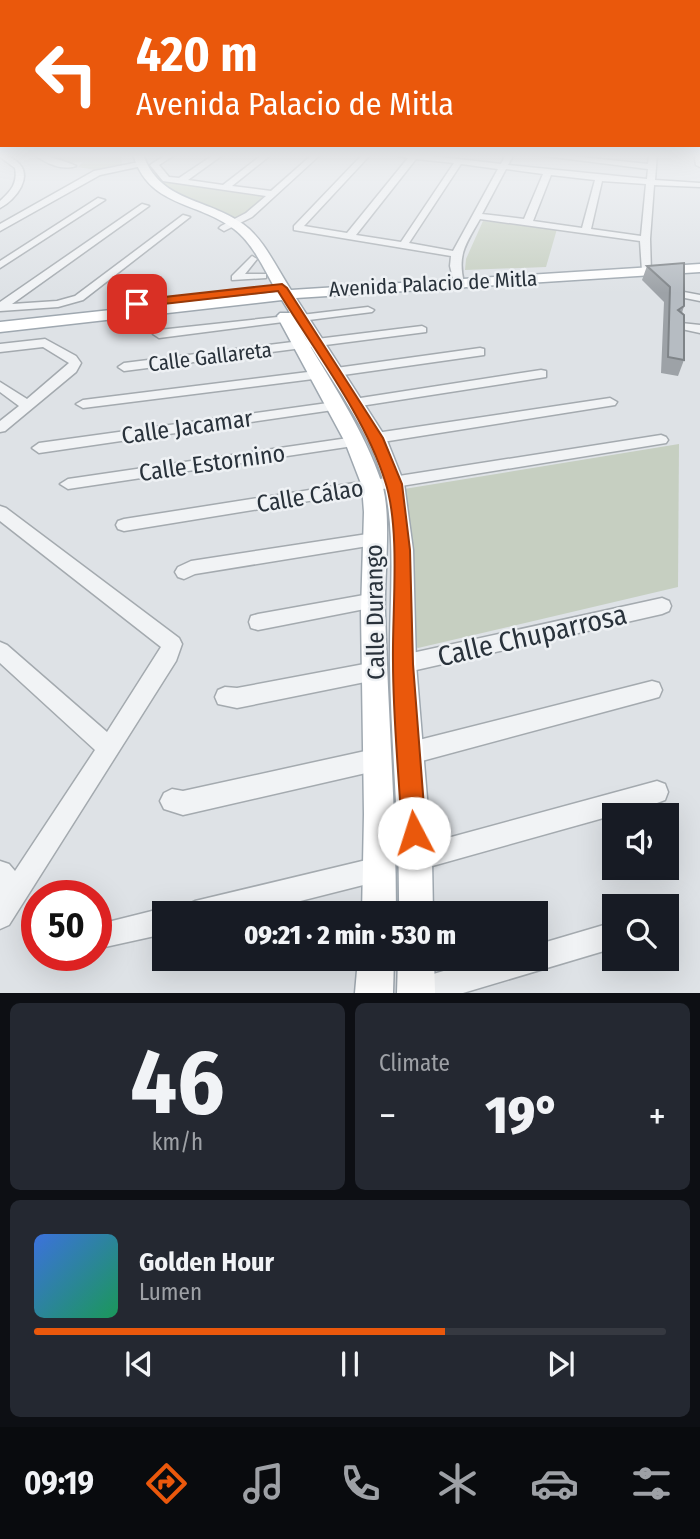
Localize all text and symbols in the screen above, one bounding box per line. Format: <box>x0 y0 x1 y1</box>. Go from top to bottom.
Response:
text: 420 m <box>136 25 258 84</box>
icon: left <box>21 28 112 119</box>
text: Avenida Palacio de Mitla <box>136 85 454 123</box>
street label: Avenida Palacio de Mitla <box>328 266 538 302</box>
pin <box>107 274 167 334</box>
icon: arrive <box>118 285 156 323</box>
street label: Calle Gallareta <box>147 337 273 377</box>
street label: Calle Jacamar <box>120 404 255 450</box>
street label: Calle Estornino <box>137 439 287 487</box>
street label: Calle Cálao <box>255 474 365 518</box>
street label: Calle Durango <box>360 544 390 680</box>
street label: Calle Chuparrosa <box>434 598 630 673</box>
position arrow <box>377 796 451 870</box>
map controls <box>602 803 679 971</box>
button: sound <box>602 803 679 880</box>
speed limit sign: 50 <box>21 880 112 971</box>
button: search <box>602 894 679 971</box>
text: 09:21 · 2 min · 530 m <box>244 920 456 951</box>
text: 46 <box>130 1028 225 1137</box>
text: Climate <box>379 1049 450 1077</box>
text: 19° <box>485 1084 560 1147</box>
text: − <box>379 1093 396 1139</box>
text: + <box>649 1093 666 1139</box>
text: km/h <box>152 1128 203 1156</box>
text: Golden Hour <box>139 1247 274 1278</box>
text: Lumen <box>139 1278 202 1306</box>
icon: previous <box>120 1345 158 1383</box>
icon: pause <box>331 1345 369 1383</box>
icon: next <box>542 1345 580 1383</box>
icon: directions <box>142 1459 191 1508</box>
icon: music <box>239 1459 288 1508</box>
icon: phone <box>336 1459 385 1508</box>
icon: climate <box>433 1459 482 1508</box>
icon: car <box>530 1459 579 1508</box>
icon: filters <box>627 1459 676 1508</box>
text: 09:19 <box>24 1464 94 1502</box>

